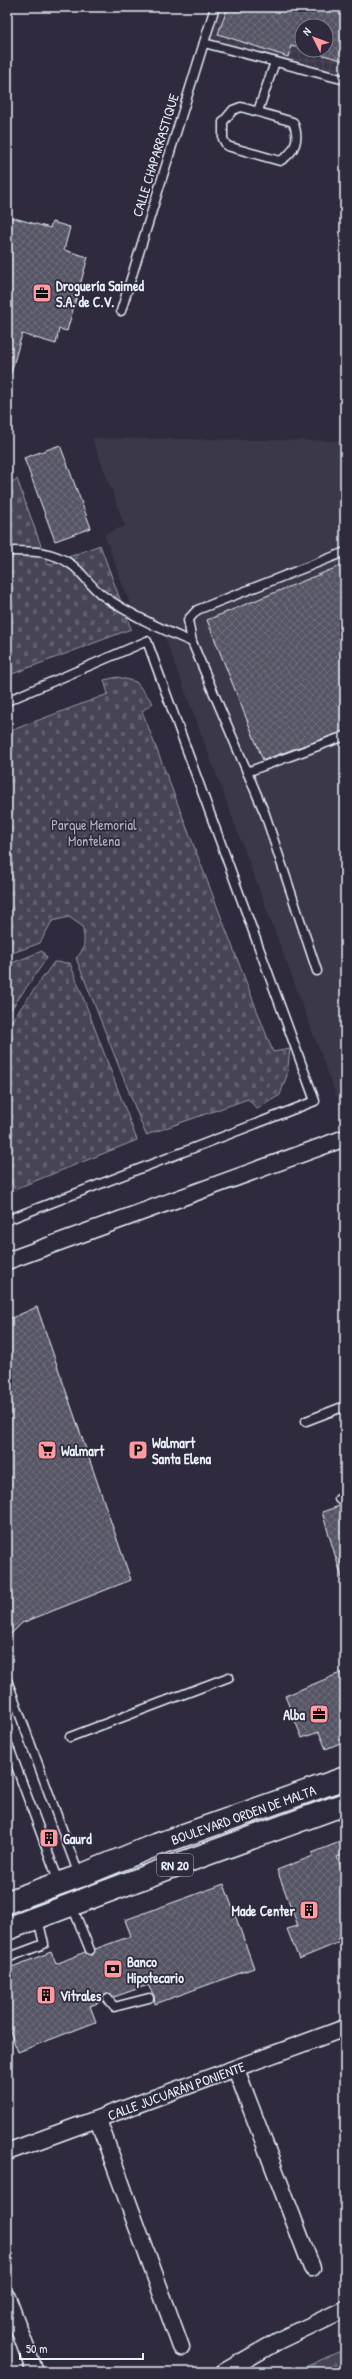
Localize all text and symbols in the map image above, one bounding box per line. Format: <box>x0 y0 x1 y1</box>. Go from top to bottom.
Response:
north arrow <box>294 18 334 58</box>
text: N <box>299 24 314 38</box>
street label: CALLE CHAPARRASTIQUE <box>127 91 183 219</box>
place label: Droguería Saimed S.A. de C.V. <box>56 276 144 311</box>
office icon: Droguería Saimed S.A. de C.V. <box>31 282 53 304</box>
park label: Parque Memorial Montelena <box>51 815 137 850</box>
place label: Walmart Santa Elena <box>152 1433 212 1468</box>
supermarket icon: Walmart <box>36 1439 58 1461</box>
parking icon: Walmart Santa Elena <box>127 1439 149 1461</box>
place label: Walmart <box>61 1441 105 1460</box>
office icon: Alba <box>308 1703 330 1725</box>
place label: Alba <box>283 1705 306 1724</box>
street label: BOULEVARD ORDEN DE MALTA <box>168 1780 318 1849</box>
building icon: Gaurd <box>38 1827 60 1849</box>
place label: Gaurd <box>63 1829 92 1848</box>
road number: RN 20 <box>157 1854 193 1876</box>
building icon: Made Center <box>298 1899 320 1921</box>
place label: Made Center <box>232 1901 296 1920</box>
place label: Banco Hipotecario <box>127 1952 184 1989</box>
bank icon: Banco Hipotecario <box>102 1958 124 1980</box>
building icon: Vitrales <box>35 1984 57 2006</box>
place label: Vitrales <box>60 1986 102 2005</box>
street label: CALLE JUCUARÁN PONIENTE <box>105 2056 247 2124</box>
scale bar <box>20 2335 143 2361</box>
text: 50 m <box>26 2340 47 2357</box>

